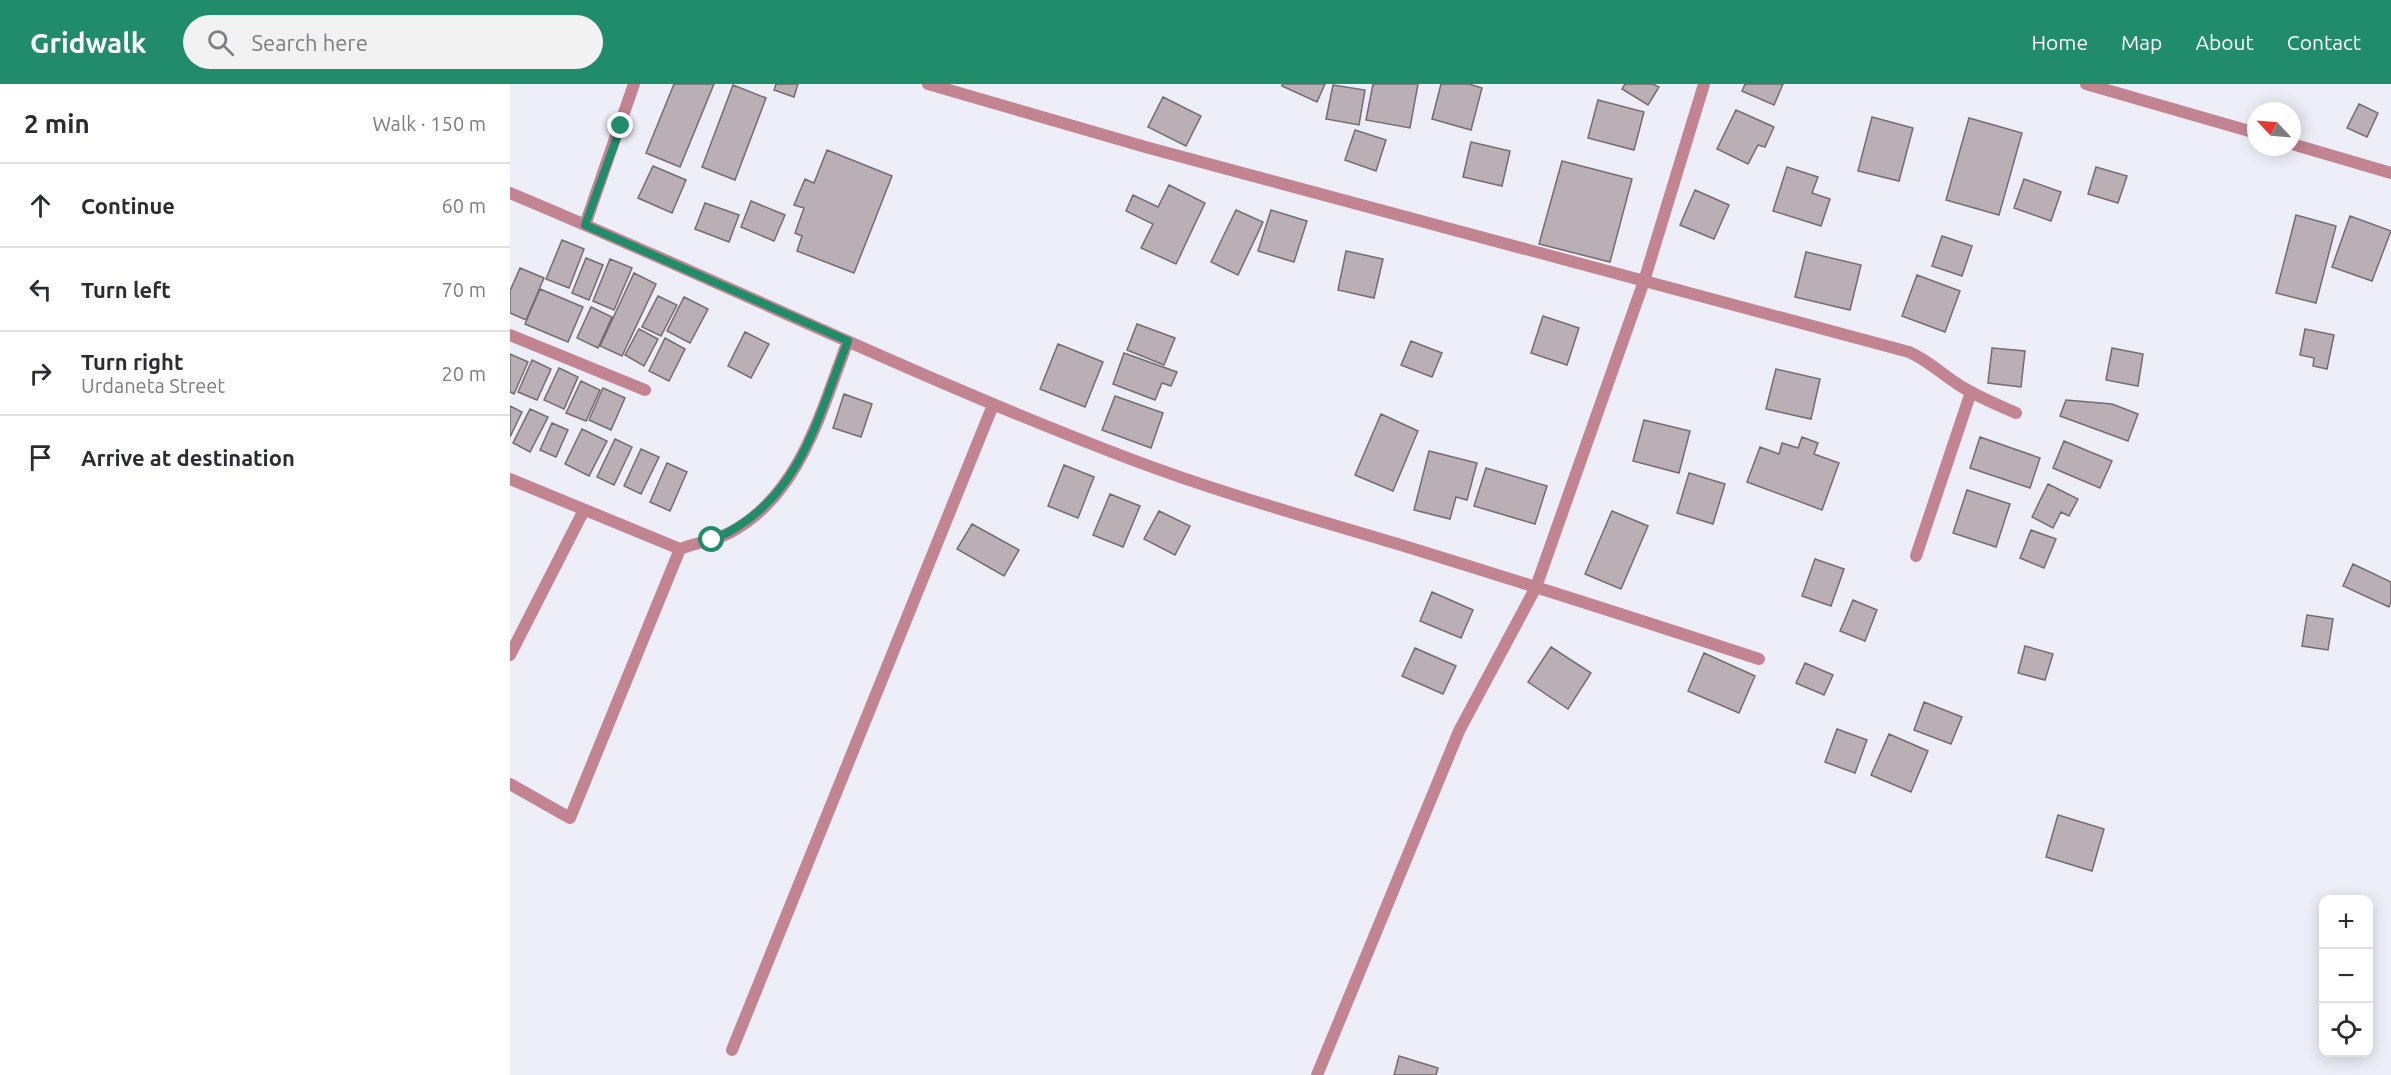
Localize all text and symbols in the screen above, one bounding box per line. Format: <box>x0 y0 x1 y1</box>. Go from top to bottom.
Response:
search box <box>183 15 603 69</box>
icon: search <box>204 26 237 59</box>
text: Gridwalk <box>30 27 147 58</box>
text: Search here <box>252 30 368 55</box>
text: Home <box>2031 30 2088 54</box>
text: Map <box>2121 30 2162 54</box>
text: About <box>2195 30 2254 54</box>
text: Contact <box>2287 30 2361 54</box>
north arrow <box>2247 102 2301 156</box>
text: 2 min <box>24 109 90 138</box>
text: Walk · 150 m <box>373 112 486 135</box>
route end <box>607 112 633 138</box>
icon: ahead <box>24 189 57 222</box>
text: Continue <box>81 193 175 218</box>
text: 60 m <box>442 194 486 217</box>
icon: left <box>24 273 57 306</box>
text: Turn left <box>81 277 171 302</box>
text: 70 m <box>442 278 486 301</box>
text: Turn right <box>81 349 183 374</box>
icon: right <box>24 357 57 390</box>
text: 20 m <box>442 362 486 385</box>
text: Urdaneta Street <box>81 374 225 397</box>
icon: arrive <box>24 441 57 474</box>
text: Arrive at destination <box>81 445 295 470</box>
route start <box>698 526 724 552</box>
map controls <box>2319 895 2373 1057</box>
button: + <box>2319 895 2373 949</box>
button: − <box>2319 949 2373 1003</box>
button: locate <box>2319 1003 2373 1057</box>

